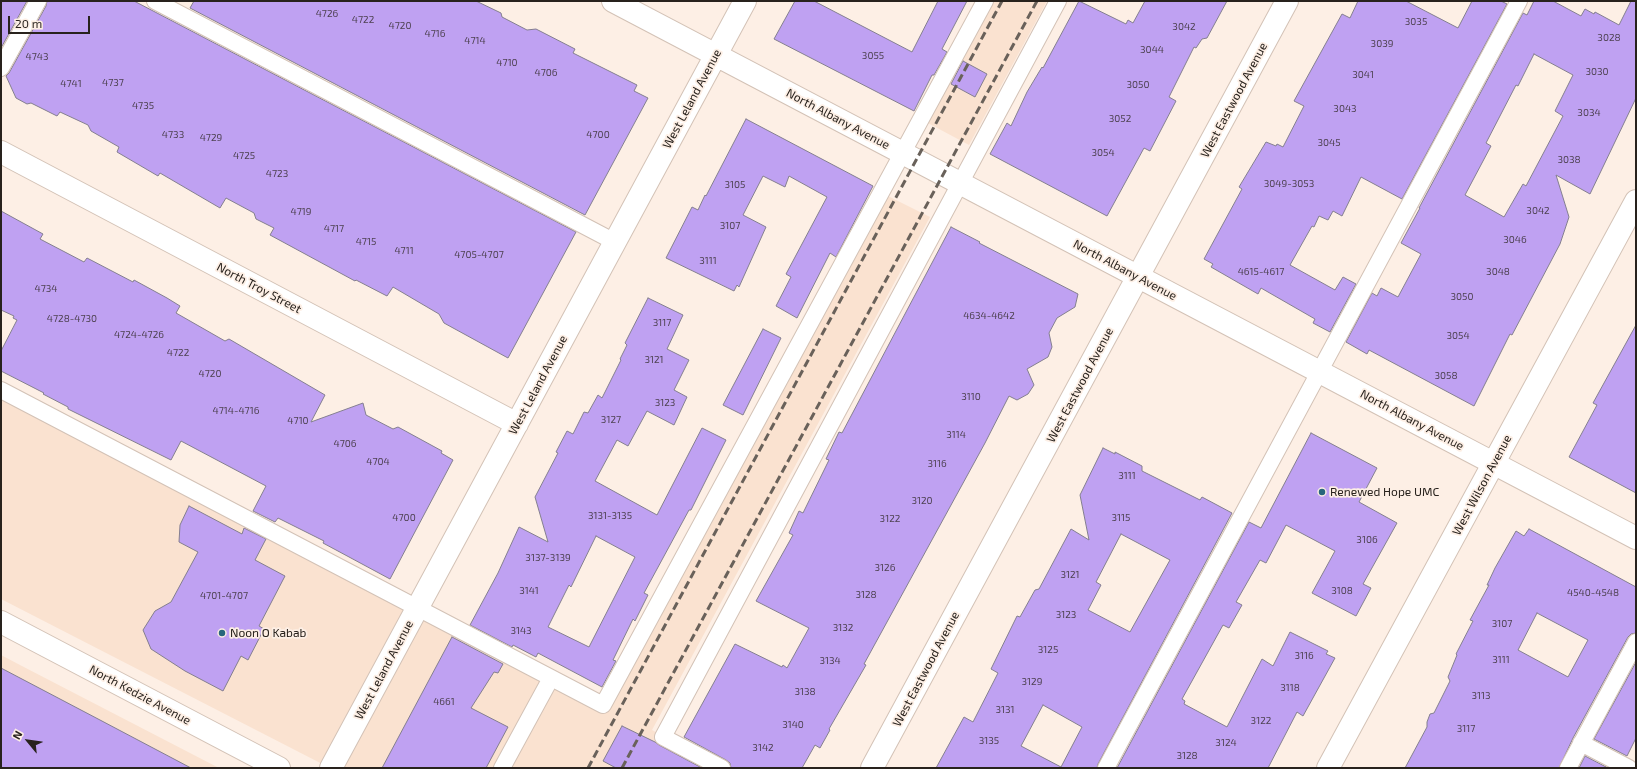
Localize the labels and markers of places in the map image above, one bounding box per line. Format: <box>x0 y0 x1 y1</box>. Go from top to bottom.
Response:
place label: Renewed Hope UMC <box>1330 485 1439 499</box>
marker: Renewed Hope UMC <box>1317 487 1327 497</box>
place label: Noon O Kabab <box>230 626 306 640</box>
marker: Noon O Kabab <box>217 628 227 638</box>

